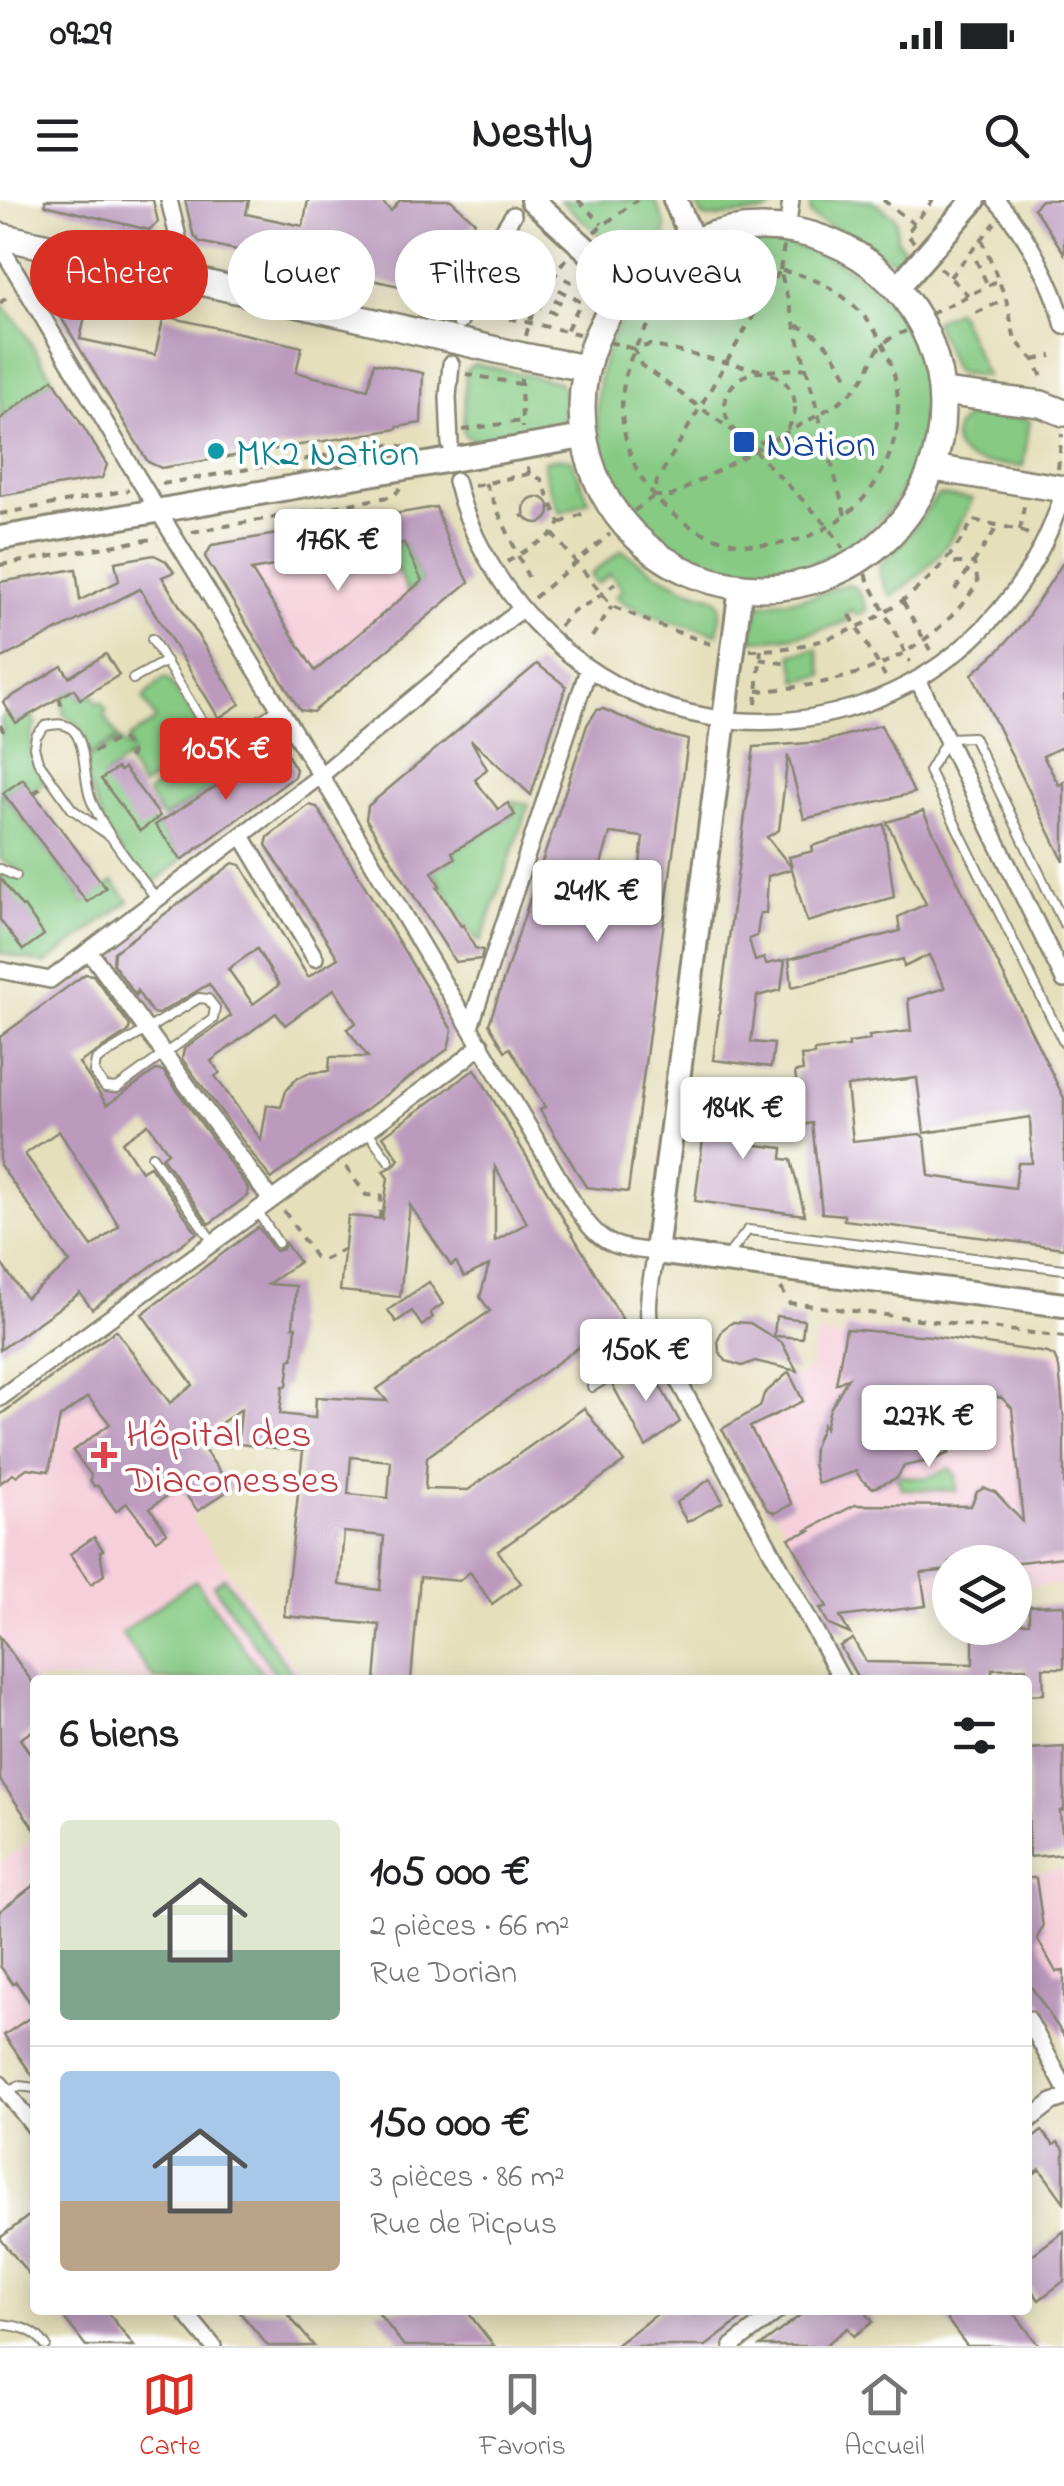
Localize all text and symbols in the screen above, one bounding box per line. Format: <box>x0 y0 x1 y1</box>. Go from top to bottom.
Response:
text: 09:29 <box>50 7 111 63</box>
text: Nestly <box>471 102 593 168</box>
icon: menu <box>30 108 85 163</box>
icon: search <box>979 108 1034 163</box>
chip: Acheter <box>30 230 208 320</box>
chip: Louer <box>228 230 375 320</box>
chip: Filtres <box>395 230 556 320</box>
chip: Nouveau <box>576 230 777 320</box>
place label: Nation <box>766 417 876 476</box>
place label: MK2 Nation <box>236 426 419 485</box>
marker: Nation <box>731 429 757 455</box>
marker: MK2 Nation <box>205 440 227 462</box>
pin: 176K € <box>257 509 419 594</box>
text: 176K € <box>296 518 380 565</box>
pin: 105K € <box>145 718 307 803</box>
text: 105K € <box>182 727 270 774</box>
pin: 241K € <box>516 860 678 945</box>
text: 241K € <box>554 869 640 916</box>
pin: 184K € <box>662 1077 824 1162</box>
text: 184K € <box>702 1086 784 1133</box>
pin: 150K € <box>565 1319 727 1404</box>
text: 150K € <box>602 1328 690 1375</box>
pin: 227K € <box>848 1385 1010 1470</box>
text: 227K € <box>884 1394 974 1441</box>
place label: Hôpital des Diaconesses <box>125 1407 339 1512</box>
marker: Hôpital des Diaconesses <box>91 1442 117 1468</box>
map controls <box>932 1545 1032 1645</box>
button: layers <box>932 1545 1032 1645</box>
text: 6 biens <box>60 1705 180 1766</box>
icon: filters <box>947 1708 1002 1763</box>
text: 105 000 € <box>370 1843 530 1904</box>
icon: home <box>140 1860 260 1980</box>
text: 2 pièces · 66 m² <box>370 1904 570 1951</box>
text: Rue Dorian <box>370 1951 517 1998</box>
text: 150 000 € <box>370 2094 530 2155</box>
icon: home <box>140 2111 260 2231</box>
text: 3 pièces · 86 m² <box>370 2155 565 2202</box>
text: Rue de Picpus <box>370 2202 557 2249</box>
tab: Carte <box>139 2367 200 2468</box>
tab: Favoris <box>479 2367 566 2468</box>
tab: Accueil <box>844 2367 925 2468</box>

